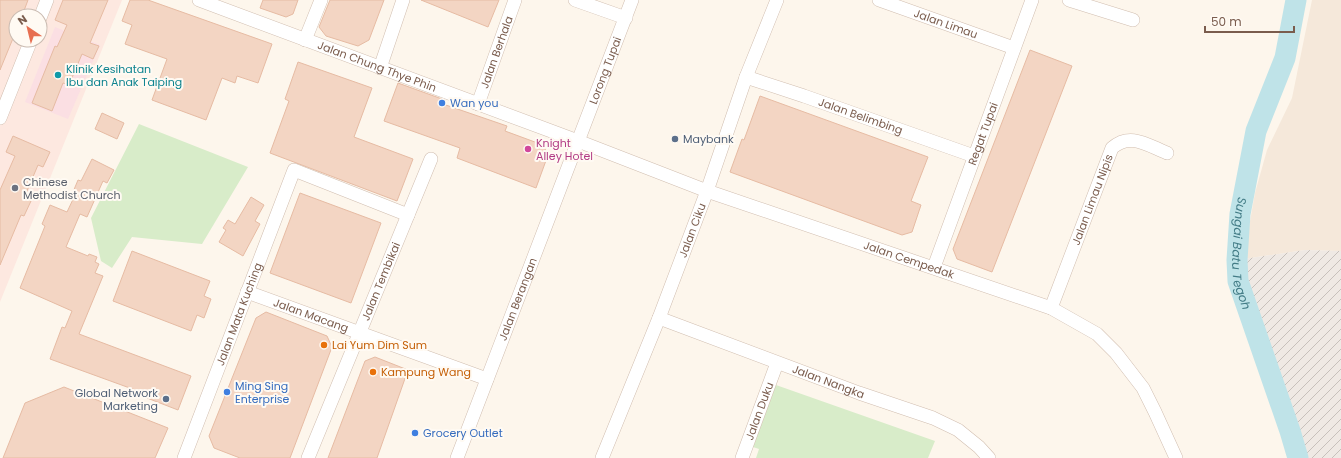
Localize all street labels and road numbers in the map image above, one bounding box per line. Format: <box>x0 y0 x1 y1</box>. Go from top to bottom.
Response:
street label: Jalan Limau <box>912 5 980 43</box>
street label: Jalan Berhala <box>476 14 517 91</box>
street label: Lorong Tupai <box>585 34 625 106</box>
street label: Jalan Chung Thye Phin <box>315 37 439 96</box>
street label: Jalan Belimbing <box>816 94 905 138</box>
street label: Regat Tupai <box>964 100 1002 167</box>
street label: Jalan Limau Nipis <box>1068 152 1117 247</box>
street label: Jalan Ciku <box>675 201 710 260</box>
street label: Jalan Cempedak <box>861 237 957 283</box>
street label: Jalan Tembikai <box>357 239 404 323</box>
street label: Jalan Berangan <box>495 255 541 343</box>
street label: Jalan Mata Kuching <box>212 260 266 368</box>
street label: Jalan Macang <box>271 294 351 336</box>
street label: Jalan Nangka <box>790 361 867 402</box>
street label: Jalan Duku <box>741 380 777 442</box>

